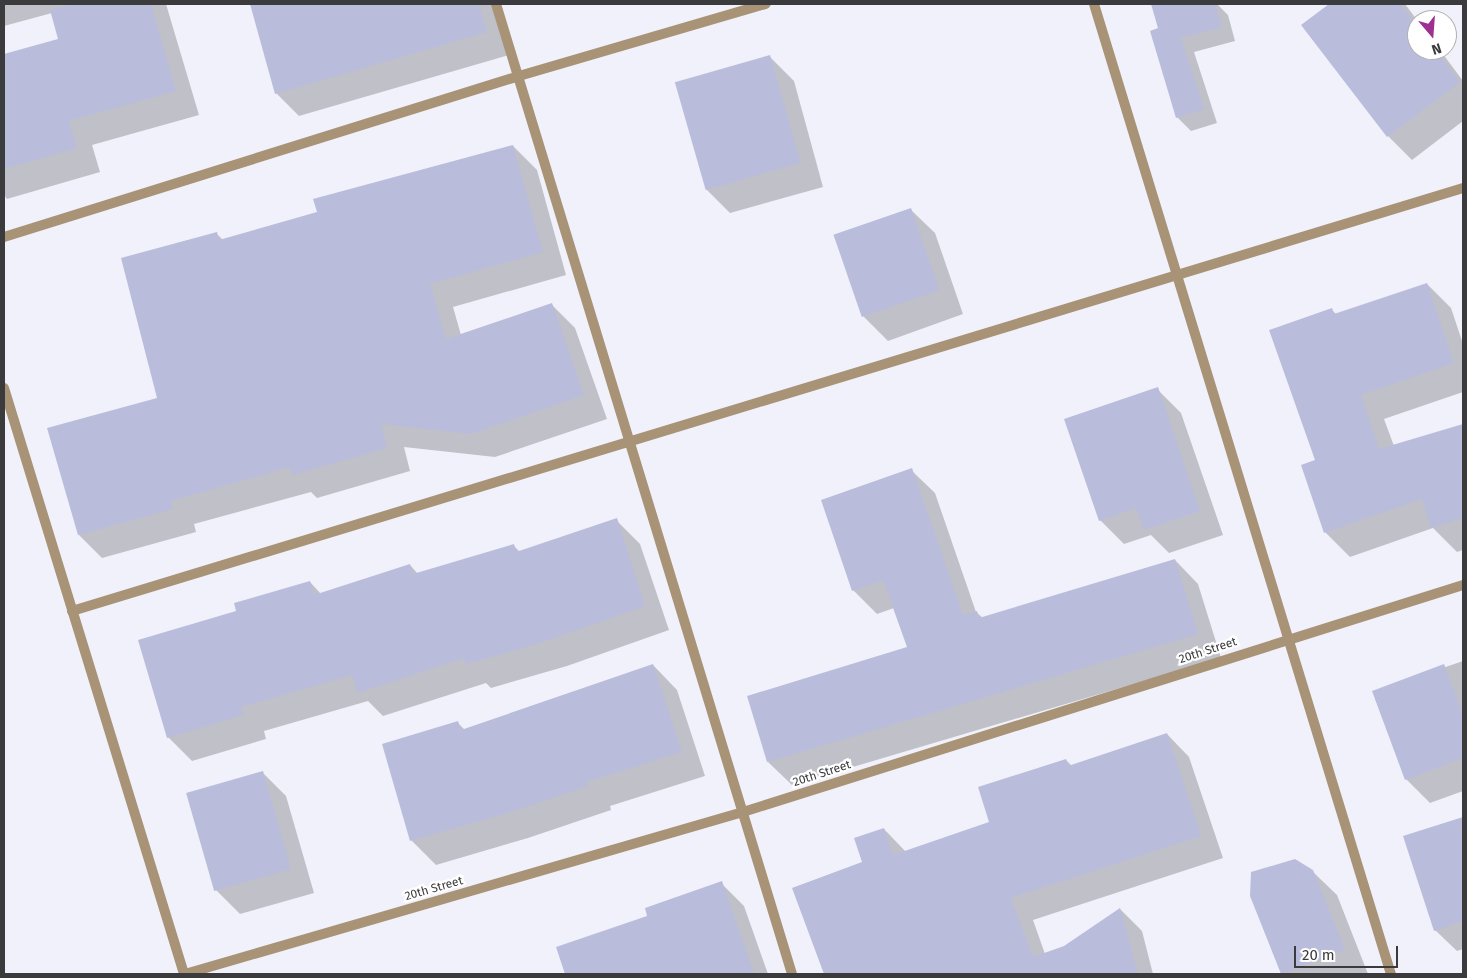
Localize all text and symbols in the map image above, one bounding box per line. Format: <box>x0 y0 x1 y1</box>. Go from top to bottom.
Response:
north arrow <box>1407 10 1457 60</box>
text: N <box>1429 39 1444 58</box>
street label: 20th Street <box>1177 635 1239 667</box>
street label: 20th Street <box>791 758 853 790</box>
street label: 20th Street <box>403 874 465 904</box>
scale bar <box>1297 936 1401 968</box>
text: 20 m <box>1302 946 1335 964</box>

